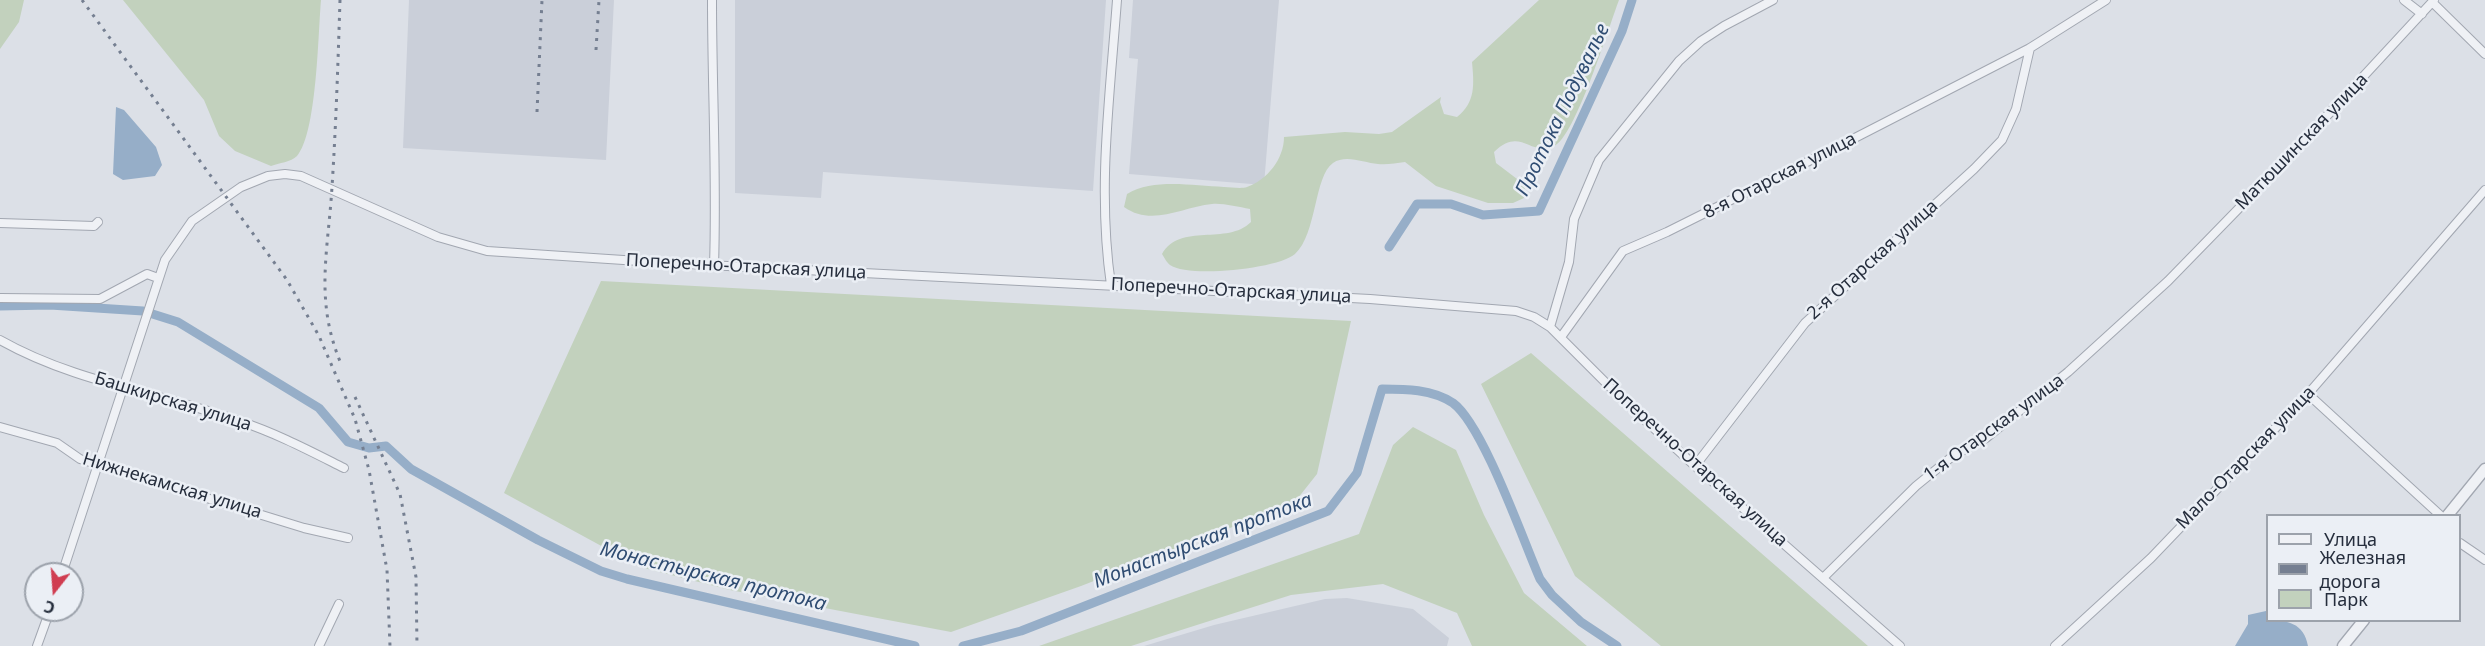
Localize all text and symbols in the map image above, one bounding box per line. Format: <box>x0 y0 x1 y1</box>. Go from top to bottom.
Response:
water label: Протока Подувалье <box>1511 20 1615 200</box>
street label: Матюшинская улица <box>2231 69 2373 215</box>
street label: 8-я Отарская улица <box>1700 128 1860 224</box>
street label: 2-я Отарская улица <box>1803 196 1943 324</box>
street label: Поперечно-Отарская улица <box>625 250 867 284</box>
street label: Поперечно-Отарская улица <box>1110 274 1352 308</box>
street label: Башкирская улица <box>92 368 254 436</box>
street label: 1-я Отарская улица <box>1920 370 2068 486</box>
street label: Поперечно-Отарская улица <box>1598 374 1792 552</box>
street label: Мало-Отарская улица <box>2172 382 2320 534</box>
street label: Нижнекамская улица <box>80 448 264 524</box>
water label: Монастырская протока <box>1090 488 1316 594</box>
legend <box>2266 514 2461 622</box>
text: Улица <box>2324 527 2377 551</box>
water label: Монастырская протока <box>597 537 829 617</box>
text: Железная дорога <box>2320 545 2406 593</box>
north arrow <box>24 562 84 622</box>
text: Парк <box>2324 587 2368 611</box>
text: С <box>41 595 57 619</box>

